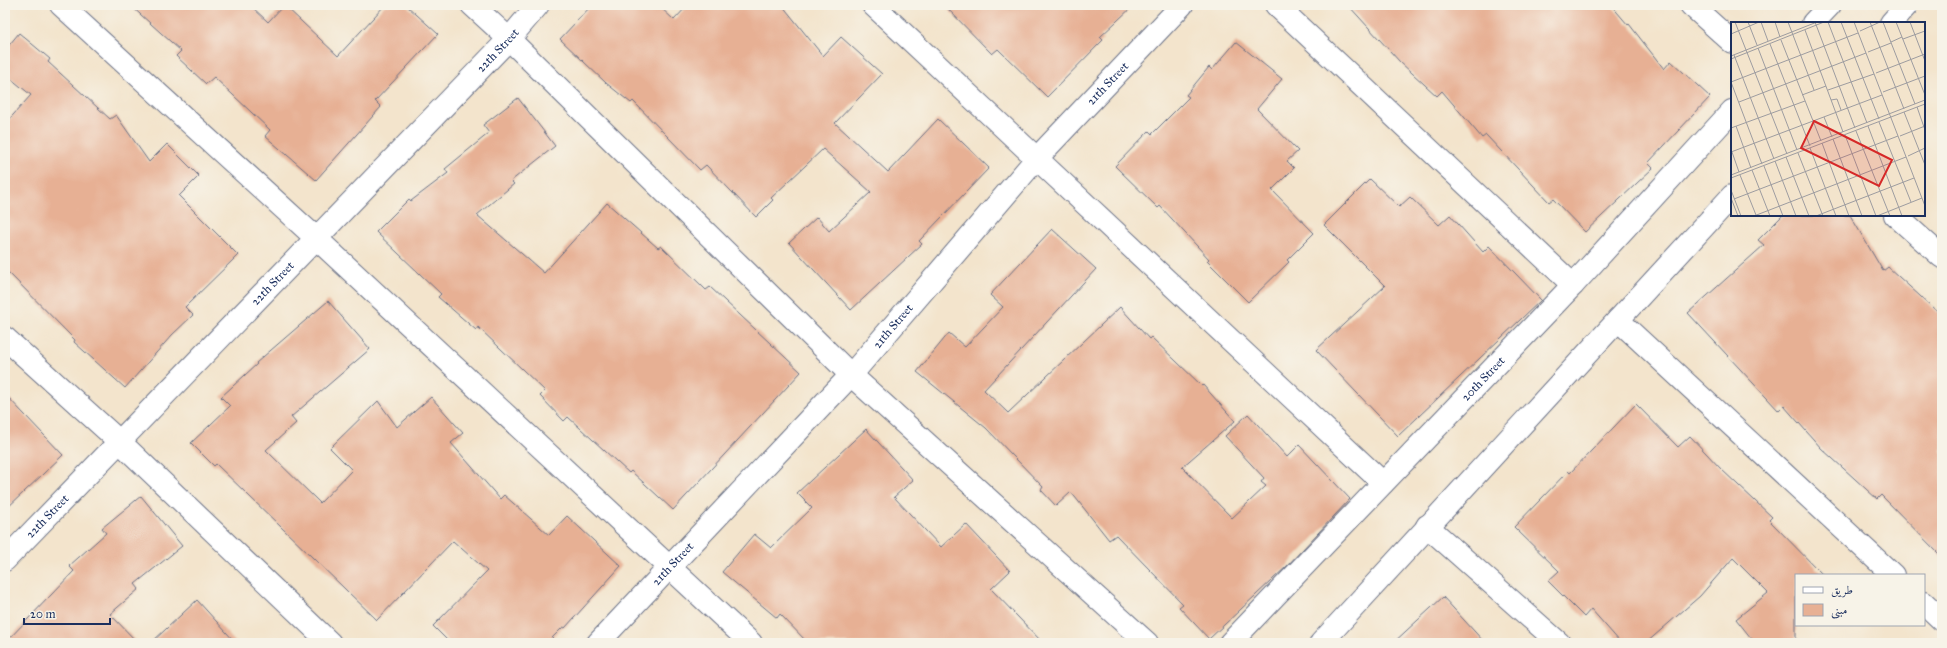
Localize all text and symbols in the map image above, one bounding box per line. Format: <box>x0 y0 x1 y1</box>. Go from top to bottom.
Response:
inset map <box>1731 22 1925 216</box>
street label: 22th Street <box>474 25 522 75</box>
street label: 21th Street <box>1084 59 1132 108</box>
street label: 22th Street <box>248 258 297 308</box>
street label: 21th Street <box>870 300 916 351</box>
street label: 20th Street <box>1459 353 1508 404</box>
street label: 22th Street <box>23 491 72 541</box>
street label: 21th Street <box>649 539 697 588</box>
legend <box>1795 574 1925 626</box>
text: طريق <box>1831 583 1853 598</box>
scale bar <box>24 600 110 626</box>
text: مبنى <box>1831 603 1847 619</box>
text: 20 m <box>30 607 56 621</box>

